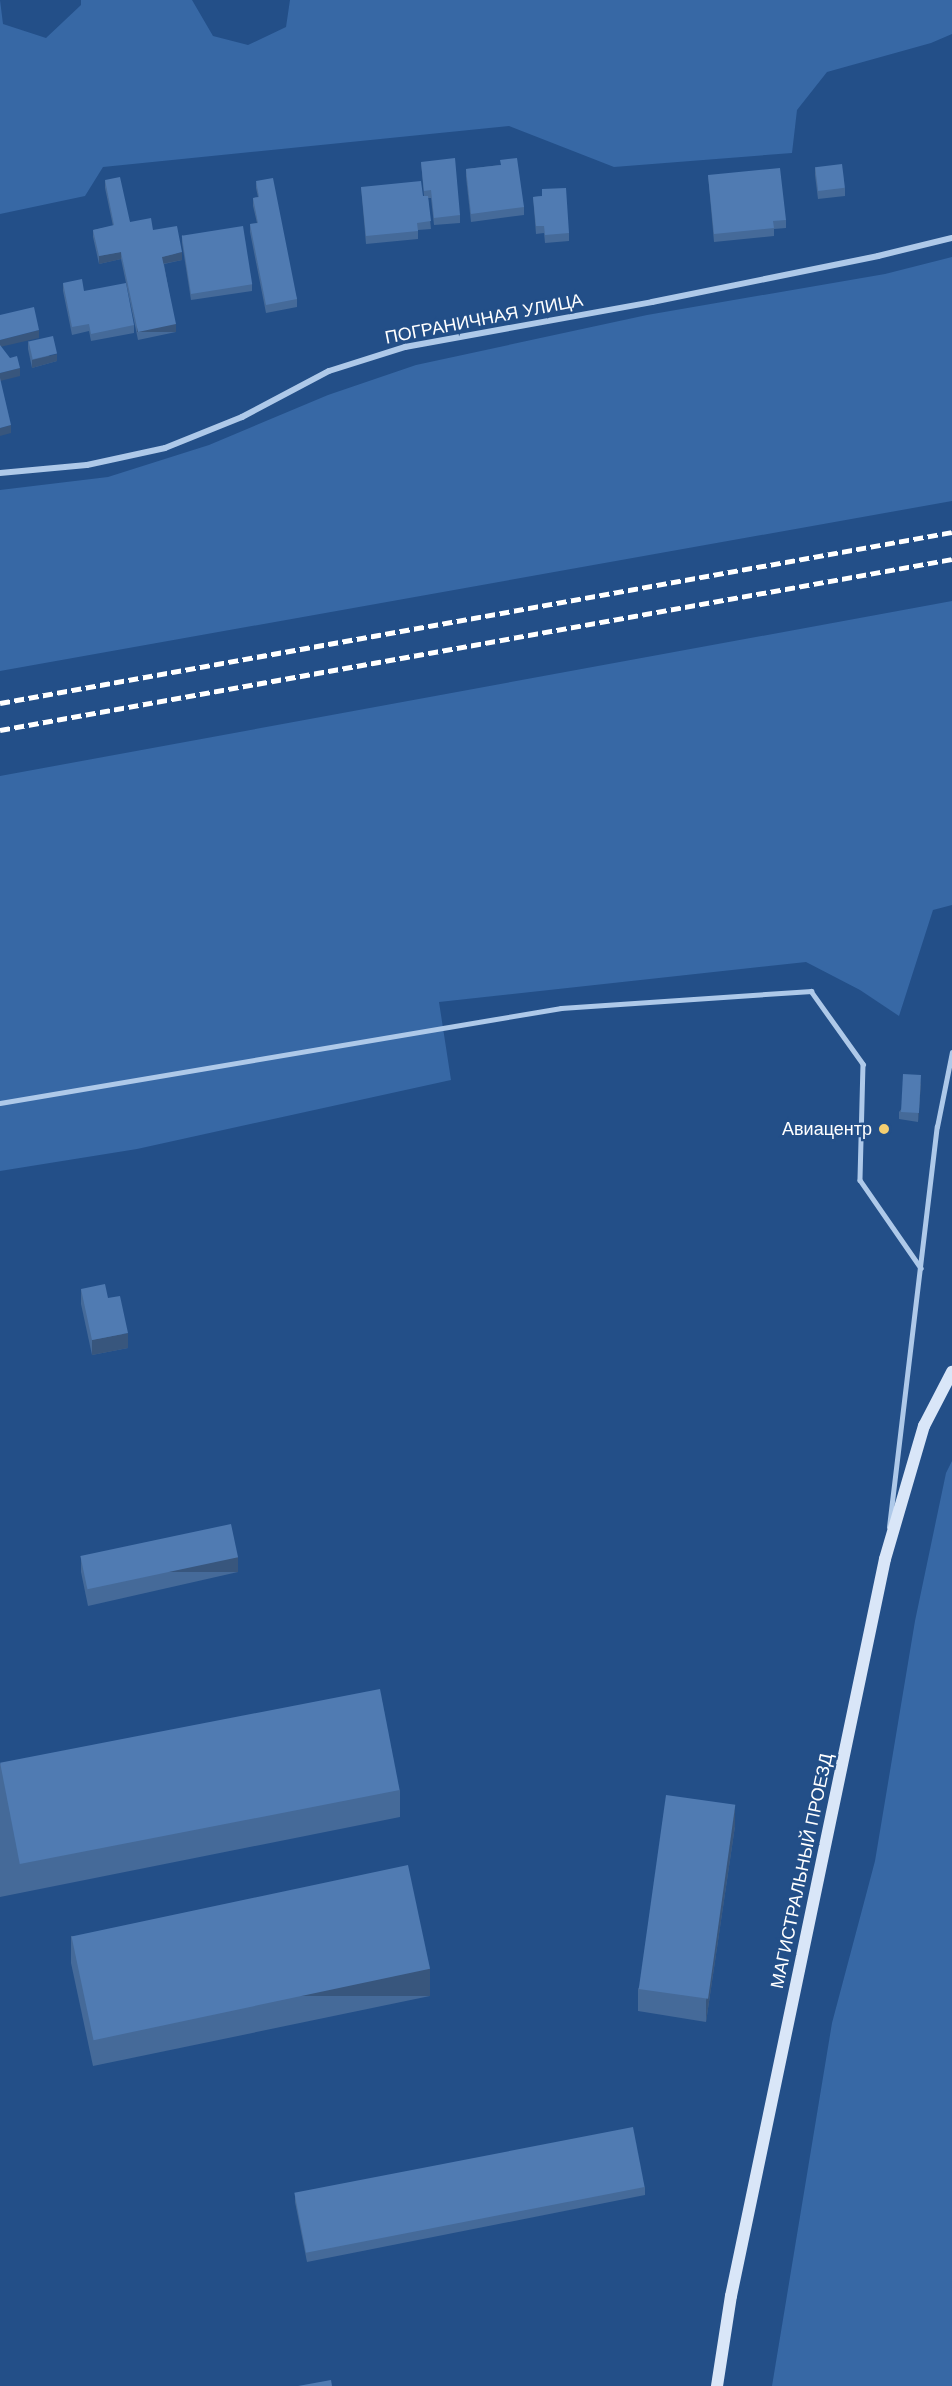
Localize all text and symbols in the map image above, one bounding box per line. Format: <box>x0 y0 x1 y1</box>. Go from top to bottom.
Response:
street label: ПОГРАНИЧНАЯ УЛИЦА <box>383 289 585 349</box>
place label: Авиацентр <box>782 1118 872 1140</box>
marker: Авиацентр <box>877 1122 891 1136</box>
street label: МАГИСТРАЛЬНЫЙ ПРОЕЗД <box>767 1751 837 1991</box>

